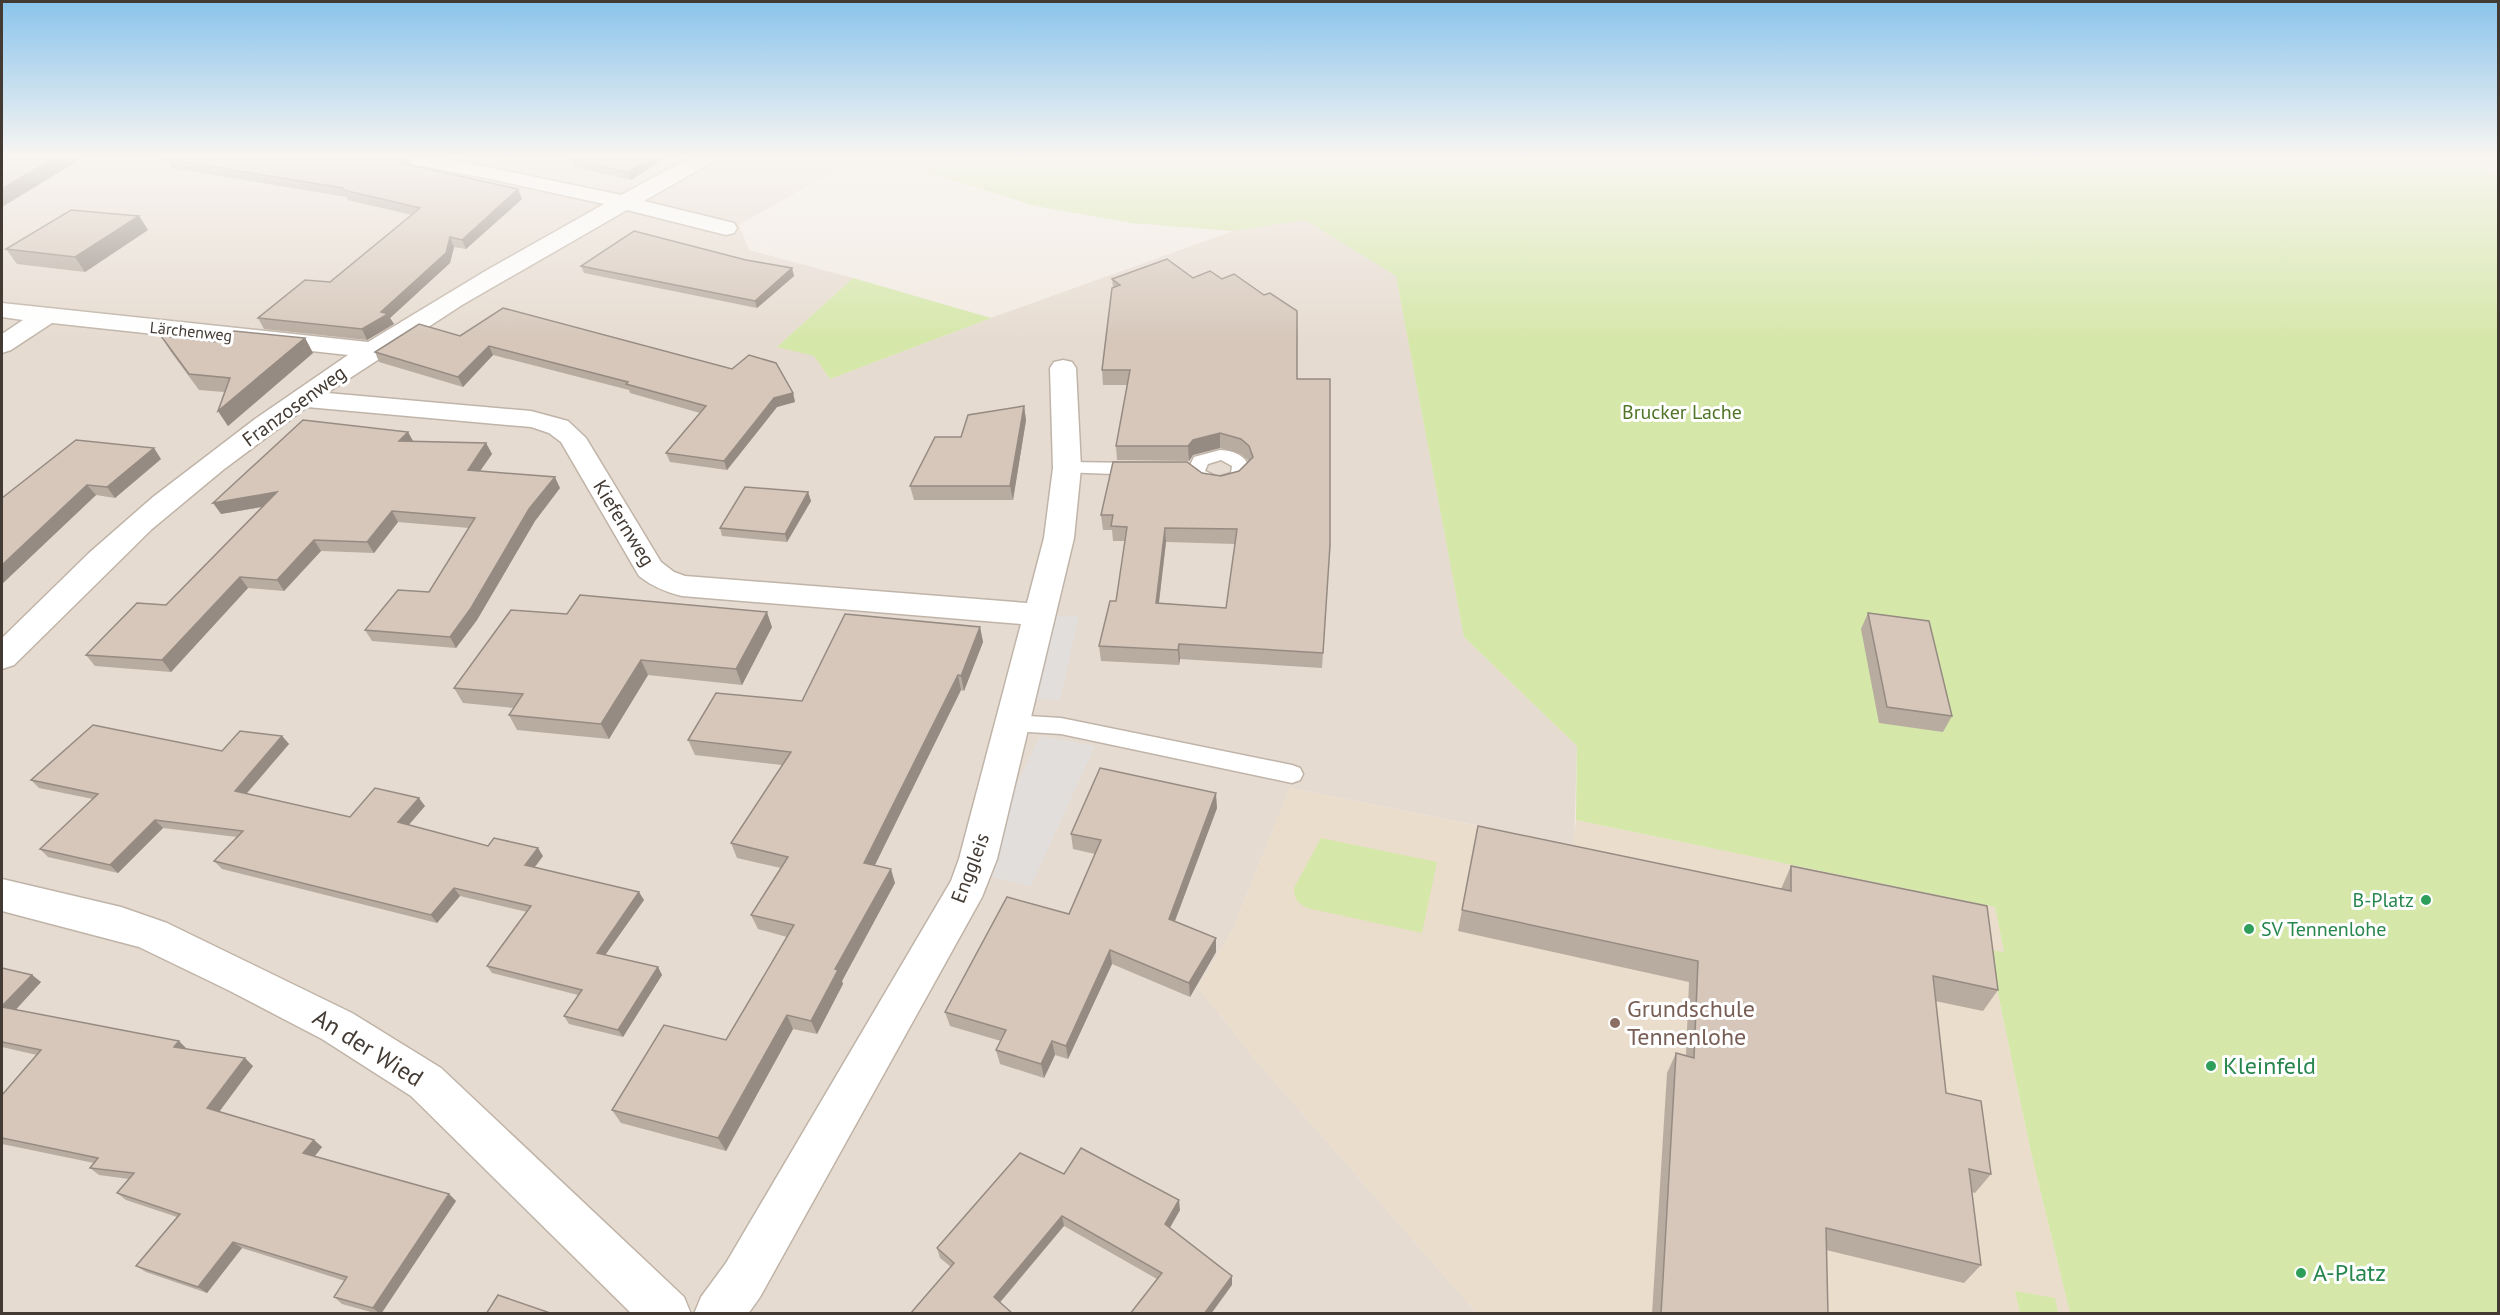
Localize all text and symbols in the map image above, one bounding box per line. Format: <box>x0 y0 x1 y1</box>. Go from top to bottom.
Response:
street label: Lärchenweg <box>149 317 233 345</box>
street label: Franzosenweg <box>237 360 351 452</box>
park label: Brucker Lache <box>1622 399 1742 425</box>
street label: Kiefernweg <box>587 475 661 571</box>
street label: Enggleis <box>945 829 995 907</box>
place label: B-Platz <box>2352 887 2414 913</box>
marker: B-Platz <box>2419 893 2433 907</box>
place label: SV Tennenlohe <box>2261 916 2386 942</box>
marker: SV Tennenlohe <box>2242 922 2256 936</box>
place label: Grundschule Tennenlohe <box>1627 993 1755 1052</box>
street label: An der Wied <box>307 1002 429 1094</box>
marker: Grundschule Tennenlohe <box>1608 1016 1622 1030</box>
place label: Kleinfeld <box>2223 1050 2316 1081</box>
marker: Kleinfeld <box>2204 1059 2218 1073</box>
place label: A-Platz <box>2313 1257 2386 1288</box>
marker: A-Platz <box>2294 1266 2308 1280</box>

